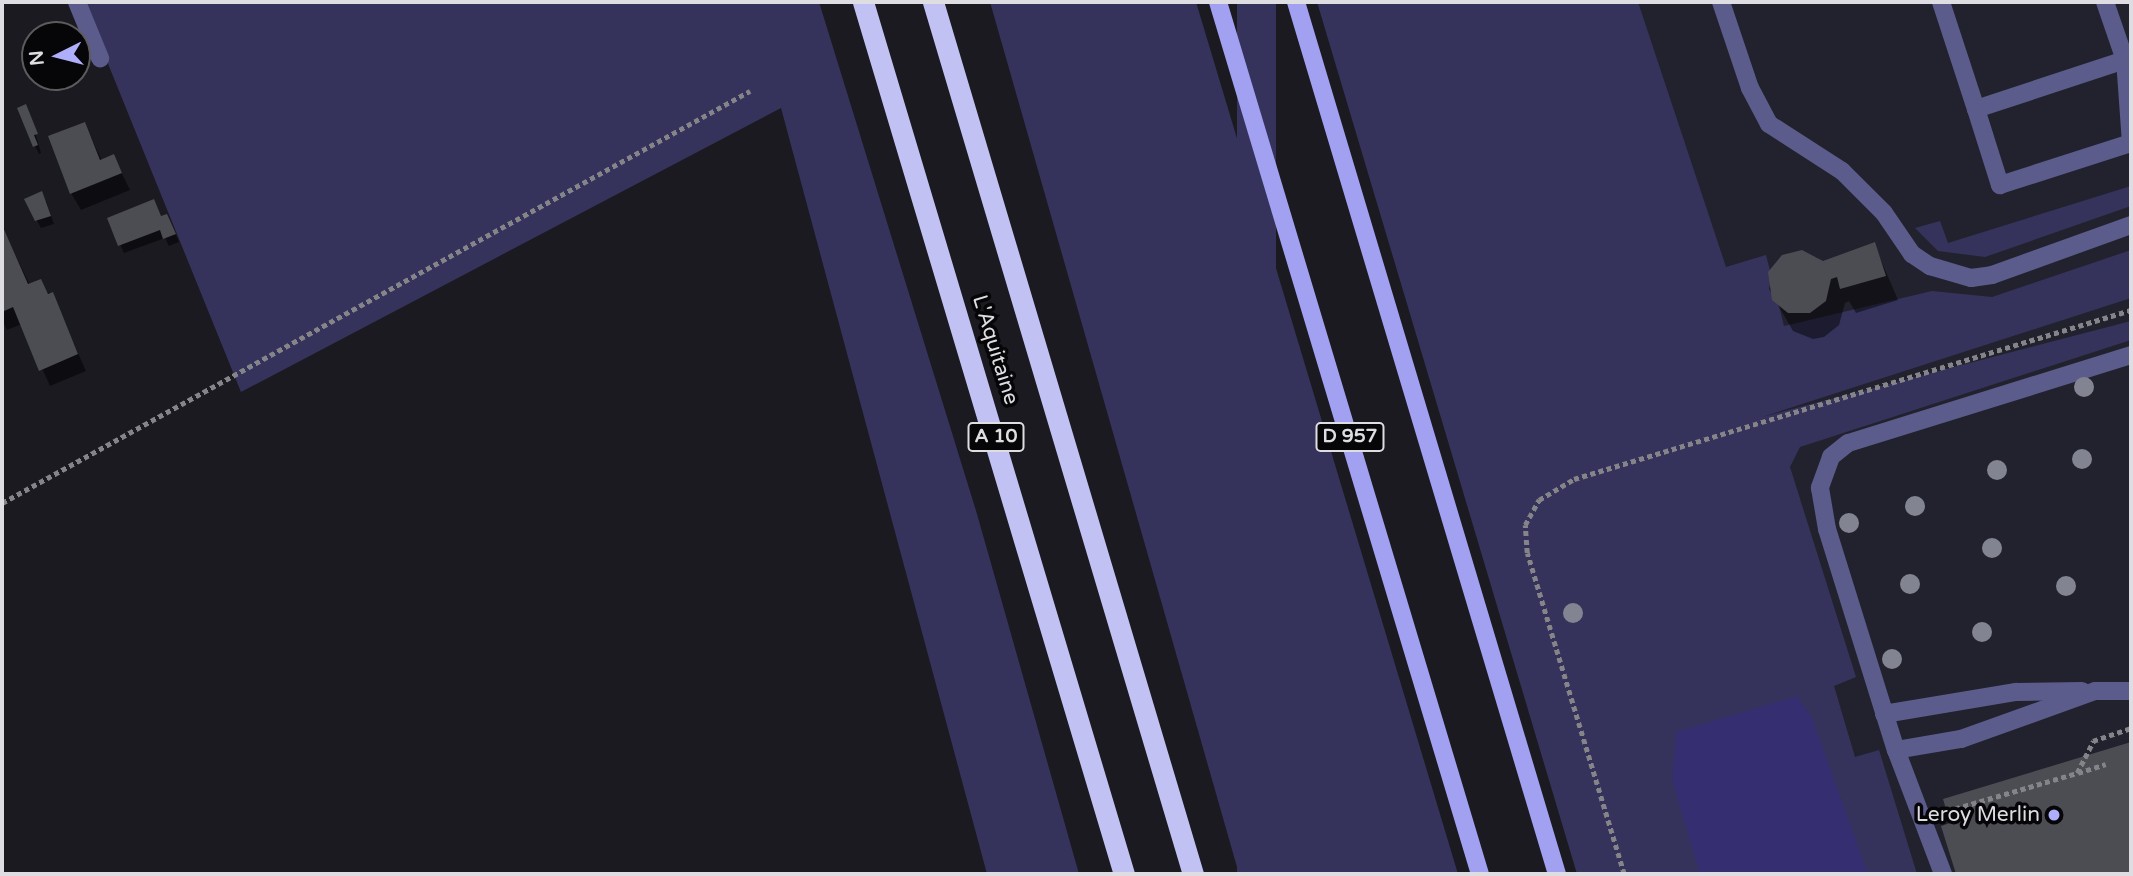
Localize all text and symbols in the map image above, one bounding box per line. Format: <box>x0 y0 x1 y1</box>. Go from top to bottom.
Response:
north arrow <box>21 21 91 91</box>
text: N <box>25 49 49 67</box>
street label: L'Aquitaine <box>966 292 1024 408</box>
road number: A 10 <box>966 422 1026 452</box>
road number: D 957 <box>1315 422 1385 452</box>
place label: Leroy Merlin <box>1916 802 2040 828</box>
marker: Leroy Merlin <box>2046 807 2062 823</box>

